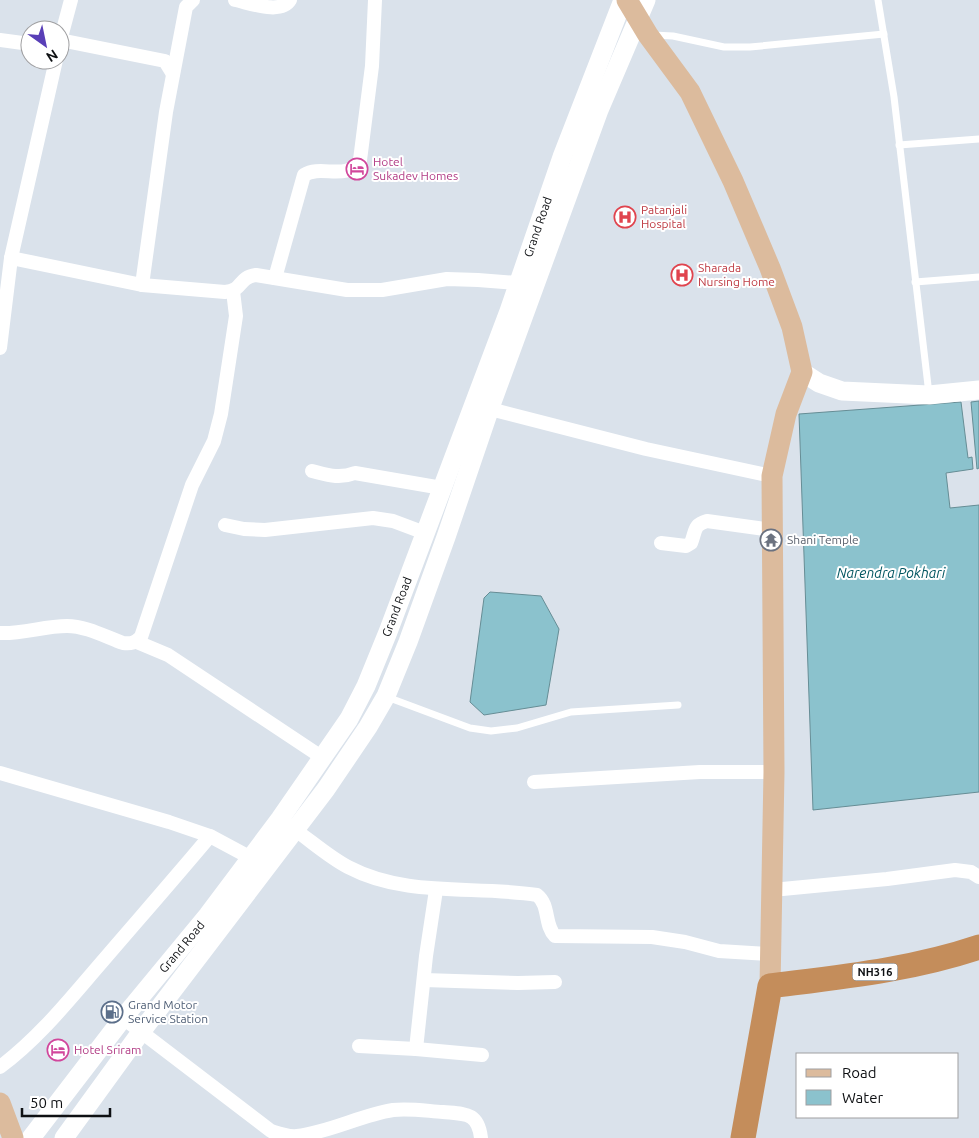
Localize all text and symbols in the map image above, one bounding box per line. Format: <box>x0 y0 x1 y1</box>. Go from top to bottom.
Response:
north arrow <box>20 20 70 70</box>
text: N <box>43 46 61 65</box>
place label: Hotel Sukadev Homes <box>373 155 458 182</box>
hotel icon: Hotel Sukadev Homes <box>345 157 369 181</box>
street label: Grand Road <box>521 195 554 259</box>
place label: Patanjali Hospital <box>641 203 687 230</box>
hospital icon: Patanjali Hospital <box>613 205 637 229</box>
place label: Sharada Nursing Home <box>698 261 775 288</box>
hospital icon: Sharada Nursing Home <box>670 263 694 287</box>
temple icon: Shani Temple <box>759 528 783 552</box>
place label: Shani Temple <box>787 533 859 546</box>
water label: Narendra Pokhari <box>837 565 946 581</box>
street label: Grand Road <box>379 575 414 639</box>
street label: Grand Road <box>156 918 207 975</box>
road number: NH316 <box>852 964 898 980</box>
place label: Grand Motor Service Station <box>128 998 208 1025</box>
fuel station icon: Grand Motor Service Station <box>100 1000 124 1024</box>
hotel icon: Hotel Sriram <box>46 1038 70 1062</box>
place label: Hotel Sriram <box>74 1043 141 1056</box>
legend <box>796 1053 959 1118</box>
text: Road <box>842 1064 877 1081</box>
scale bar <box>22 1086 110 1118</box>
text: Water <box>842 1089 883 1106</box>
text: 50 m <box>30 1094 63 1111</box>

